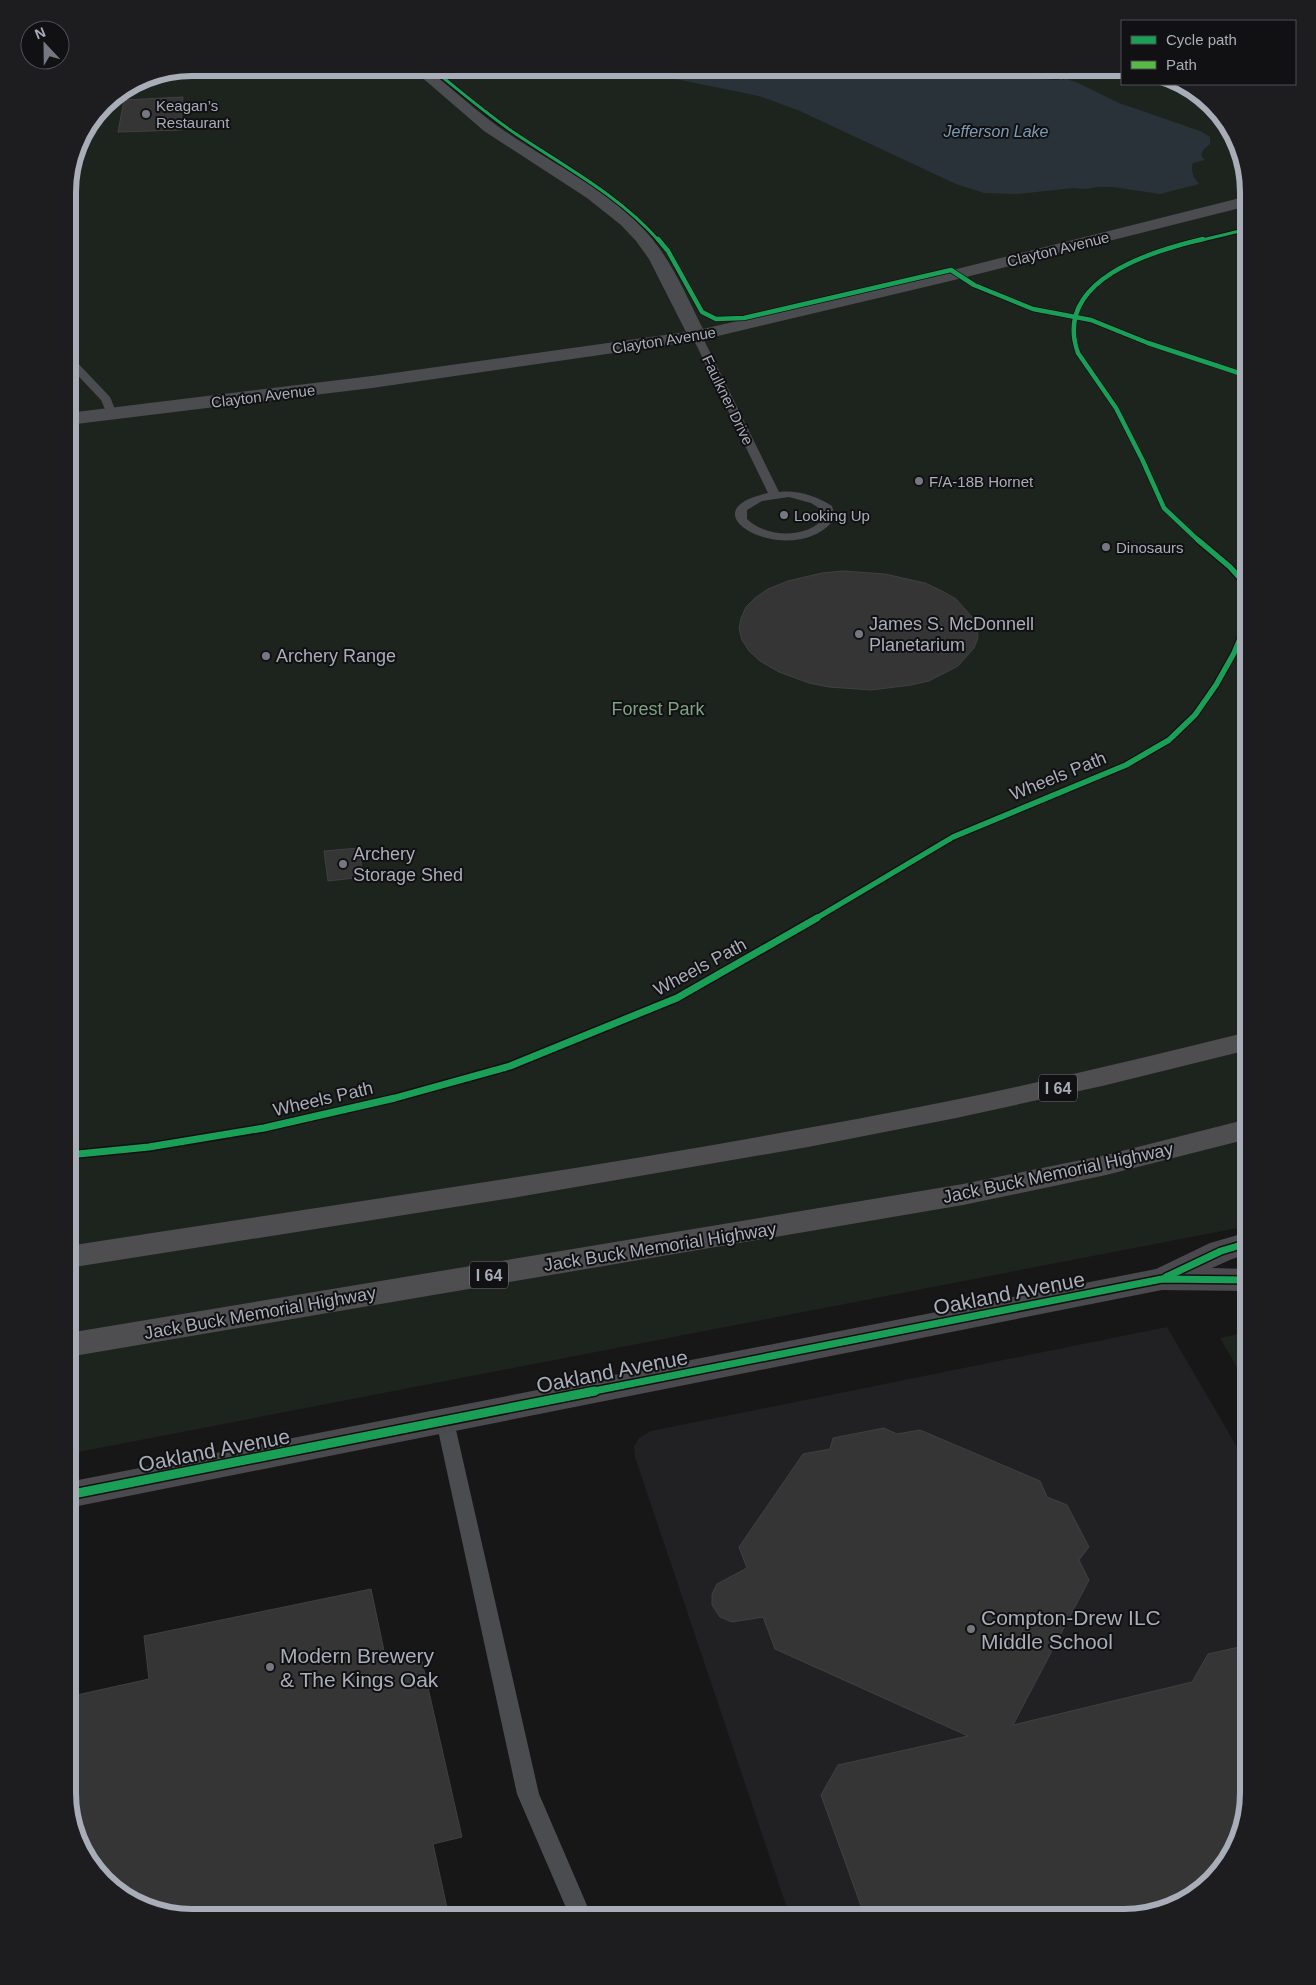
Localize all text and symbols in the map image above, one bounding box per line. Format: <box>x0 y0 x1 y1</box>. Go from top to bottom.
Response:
north arrow <box>20 20 70 70</box>
legend <box>1121 20 1296 85</box>
text: N <box>32 24 48 42</box>
text: Cycle path <box>1166 31 1237 48</box>
text: Path <box>1166 56 1197 73</box>
place label: Keagan’s Restaurant <box>156 97 230 131</box>
marker: Keagan’s Restaurant <box>140 108 152 120</box>
water label: Jefferson Lake <box>943 123 1049 140</box>
street label: Clayton Avenue <box>1005 228 1111 270</box>
street label: Clayton Avenue <box>611 323 717 357</box>
street label: Faulkner Drive <box>699 352 757 448</box>
street label: Clayton Avenue <box>210 381 316 411</box>
place label: F/A-18B Hornet <box>929 473 1034 490</box>
marker: F/A-18B Hornet <box>913 475 925 487</box>
place label: Looking Up <box>794 507 870 524</box>
marker: Looking Up <box>778 509 790 521</box>
place label: Dinosaurs <box>1116 539 1184 556</box>
marker: Dinosaurs <box>1100 541 1112 553</box>
place label: James S. McDonnell Planetarium <box>869 614 1034 655</box>
marker: James S. McDonnell Planetarium <box>853 628 865 640</box>
place label: Archery Range <box>276 646 396 666</box>
marker: Archery Range <box>260 650 272 662</box>
park label: Forest Park <box>611 699 706 719</box>
street label: Wheels Path <box>1007 748 1109 804</box>
place label: Archery Storage Shed <box>353 844 463 885</box>
marker: Archery Storage Shed <box>337 858 349 870</box>
street label: Wheels Path <box>650 934 750 1000</box>
road number: I 64 <box>1039 1074 1077 1102</box>
street label: Wheels Path <box>271 1078 375 1120</box>
street label: Jack Buck Memorial Highway <box>941 1139 1175 1207</box>
street label: Jack Buck Memorial Highway <box>542 1219 778 1275</box>
road number: I 64 <box>470 1262 508 1288</box>
street label: Oakland Avenue <box>931 1267 1087 1319</box>
street label: Jack Buck Memorial Highway <box>143 1283 377 1343</box>
street label: Oakland Avenue <box>534 1345 690 1397</box>
street label: Oakland Avenue <box>136 1424 292 1476</box>
place label: Compton-Drew ILC Middle School <box>981 1606 1161 1653</box>
marker: Compton-Drew ILC Middle School <box>965 1623 977 1635</box>
place label: Modern Brewery & The Kings Oak <box>280 1644 439 1691</box>
marker: Modern Brewery & The Kings Oak <box>264 1661 276 1673</box>

